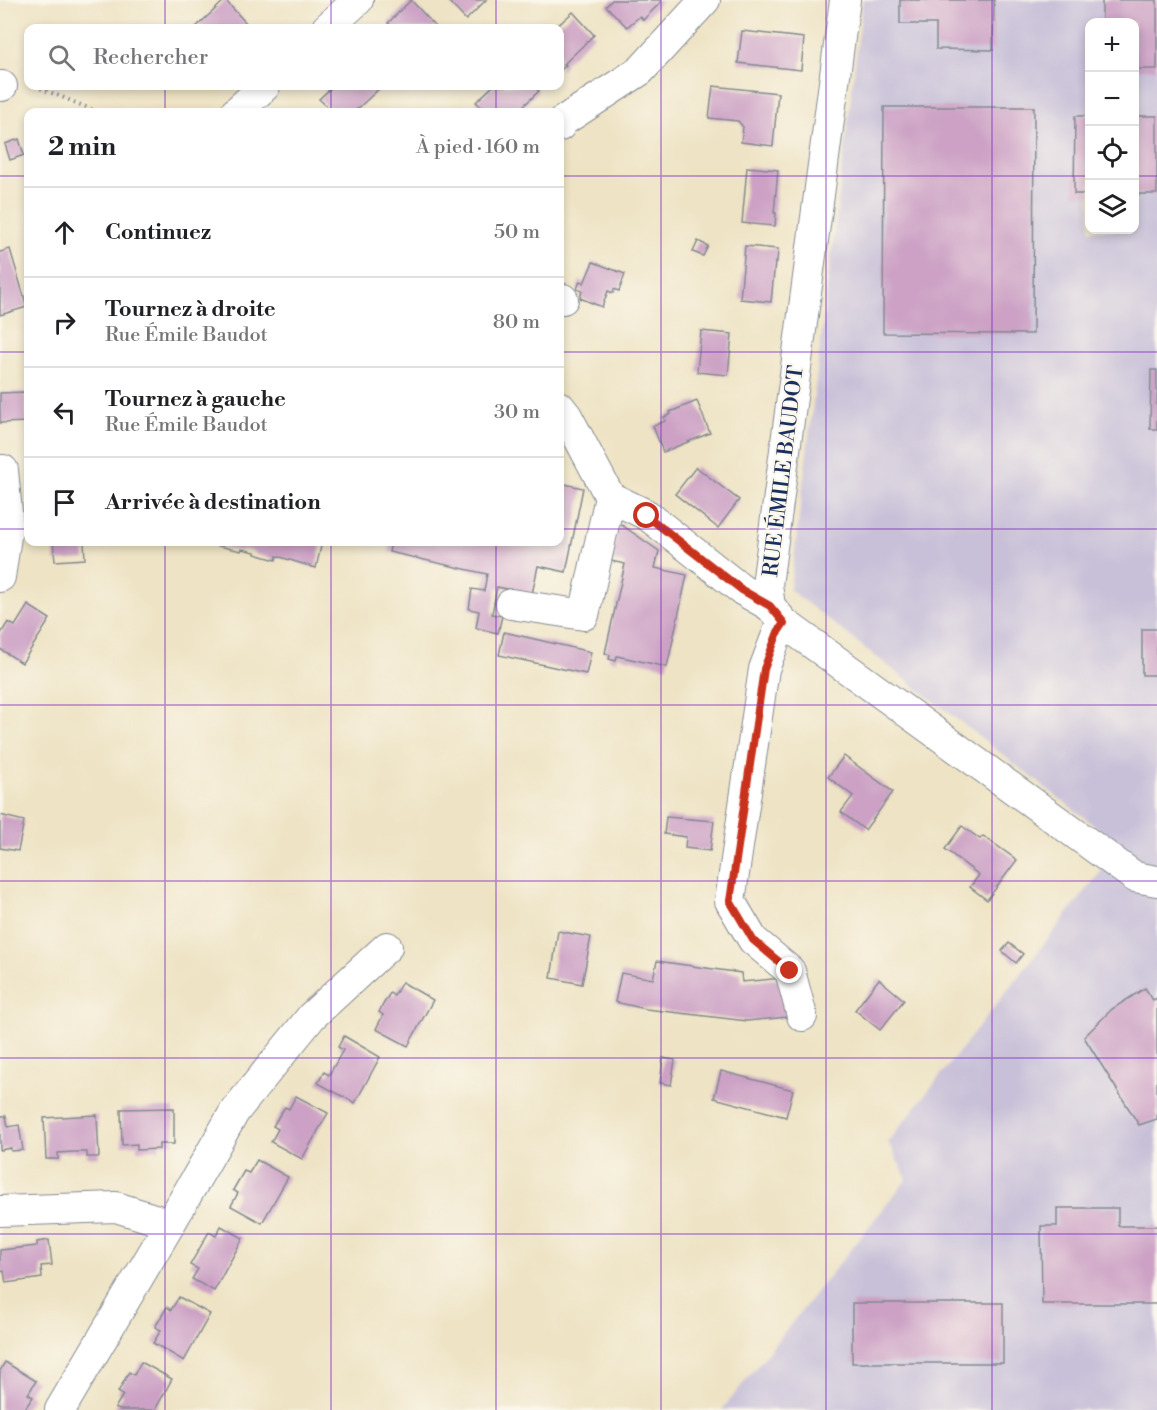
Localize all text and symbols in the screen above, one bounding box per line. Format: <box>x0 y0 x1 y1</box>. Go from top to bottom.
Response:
map controls <box>1085 18 1139 234</box>
button: + <box>1085 18 1139 72</box>
search box <box>24 24 564 90</box>
icon: search <box>45 41 78 74</box>
text: Rechercher <box>93 44 208 71</box>
button: − <box>1085 72 1139 126</box>
button: locate <box>1085 126 1139 180</box>
text: 2 min <box>48 131 116 163</box>
text: À pied · 160 m <box>416 135 540 160</box>
button: layers <box>1085 180 1139 234</box>
icon: ahead <box>48 216 81 249</box>
text: Continuez <box>105 219 211 246</box>
text: 50 m <box>494 220 540 245</box>
text: Tournez à droite <box>105 296 276 323</box>
icon: right <box>48 306 81 339</box>
text: 80 m <box>493 310 540 335</box>
text: Rue Émile Baudot <box>105 323 268 348</box>
street label: RUE ÉMILE BAUDOT <box>756 364 810 578</box>
text: Tournez à gauche <box>105 386 286 413</box>
icon: left <box>48 396 81 429</box>
text: 30 m <box>494 400 540 425</box>
text: Rue Émile Baudot <box>105 413 268 438</box>
icon: arrive <box>48 486 81 519</box>
text: Arrivée à destination <box>105 489 321 516</box>
route start <box>633 502 659 528</box>
route end <box>776 957 802 983</box>

